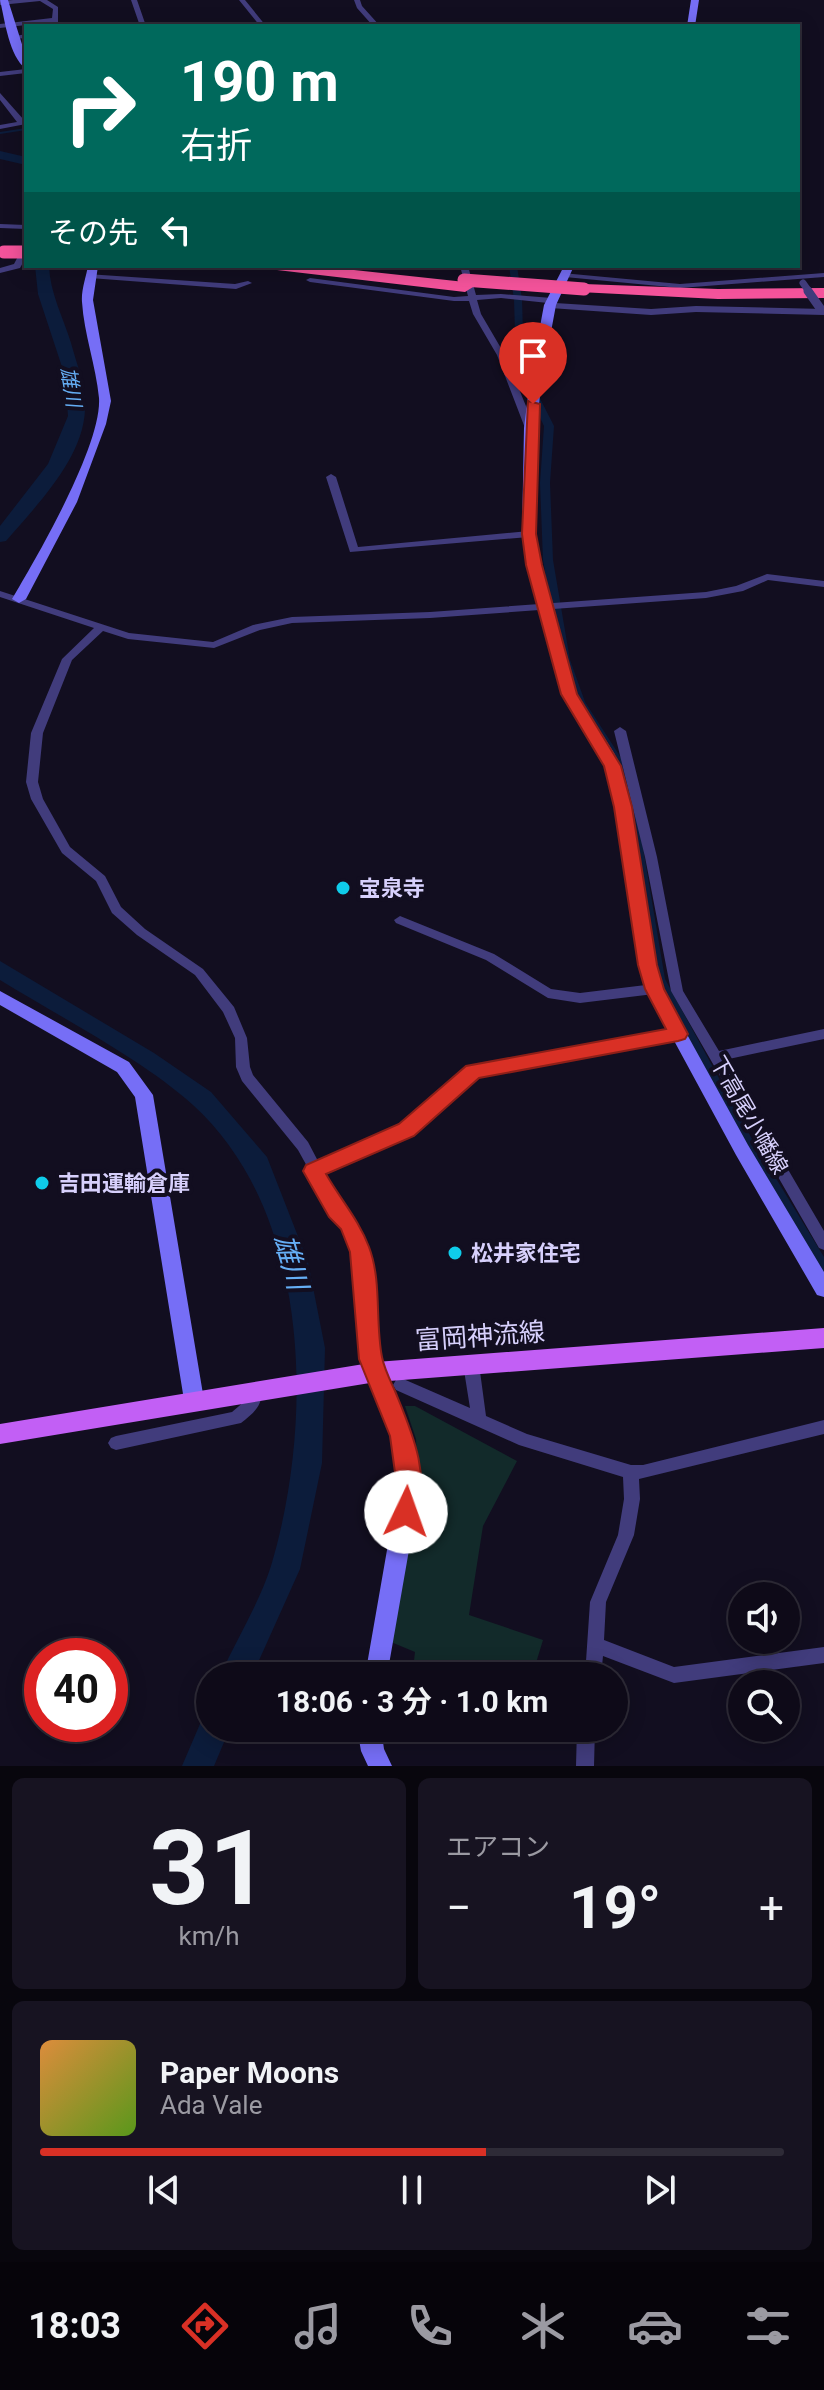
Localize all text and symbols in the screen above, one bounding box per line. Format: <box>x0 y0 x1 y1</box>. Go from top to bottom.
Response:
text: 190 m <box>180 49 339 115</box>
icon: right <box>48 56 152 160</box>
text: 右折 <box>180 125 252 167</box>
icon: left <box>154 208 198 252</box>
text: その先 <box>48 215 138 250</box>
pin <box>499 322 567 404</box>
icon: arrive <box>511 334 555 378</box>
water label: 雄川 <box>56 365 87 411</box>
place label: 宝泉寺 <box>359 876 425 901</box>
marker: 宝泉寺 <box>334 879 352 897</box>
street label: 下高尾小幡線 <box>705 1052 793 1178</box>
place label: 吉田運輸倉庫 <box>58 1171 190 1196</box>
marker: 吉田運輸倉庫 <box>33 1174 51 1192</box>
water label: 雄川 <box>267 1231 315 1296</box>
place label: 松井家住宅 <box>471 1241 581 1266</box>
marker: 松井家住宅 <box>446 1244 464 1262</box>
street label: 富岡神流線 <box>414 1317 546 1355</box>
position arrow <box>364 1470 448 1554</box>
map controls <box>728 1582 800 1742</box>
button: sound <box>728 1582 800 1654</box>
speed limit sign: 40 <box>24 1638 128 1742</box>
button: search <box>728 1670 800 1742</box>
text: 18:06 · 3 分 · 1.0 km <box>276 1684 548 1719</box>
text: 31 <box>149 1808 269 1929</box>
text: エアコン <box>446 1832 550 1862</box>
text: 19° <box>569 1872 661 1943</box>
text: − <box>446 1882 471 1934</box>
text: + <box>759 1882 784 1934</box>
text: km/h <box>178 1921 240 1951</box>
text: Paper Moons <box>160 2055 339 2090</box>
text: Ada Vale <box>160 2090 262 2120</box>
icon: previous <box>142 2168 186 2212</box>
icon: pause <box>390 2168 434 2212</box>
icon: next <box>638 2168 682 2212</box>
icon: directions <box>177 2298 233 2354</box>
icon: music <box>290 2298 346 2354</box>
icon: phone <box>402 2298 458 2354</box>
icon: climate <box>515 2298 571 2354</box>
icon: car <box>627 2298 683 2354</box>
icon: filters <box>740 2298 796 2354</box>
text: 18:03 <box>28 2305 121 2347</box>

